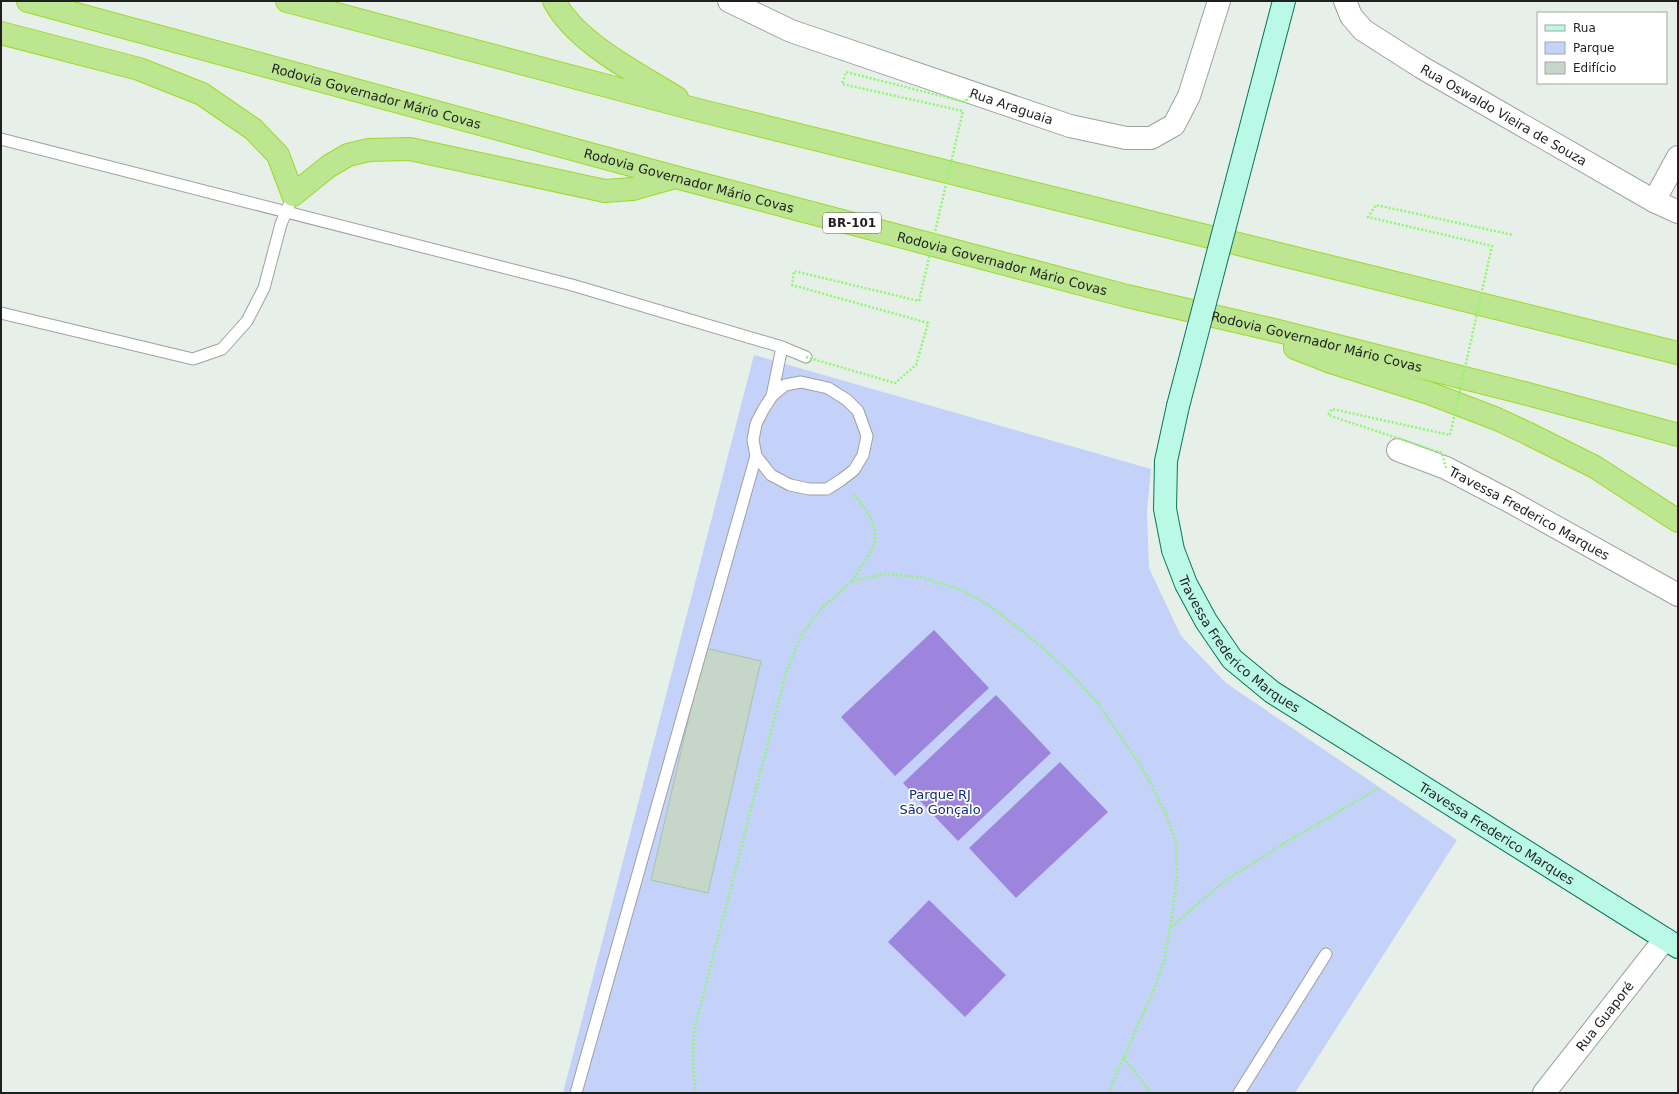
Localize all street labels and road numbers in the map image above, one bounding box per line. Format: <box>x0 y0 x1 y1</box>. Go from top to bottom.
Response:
street label: Rodovia Governador Mário Covas <box>270 61 483 132</box>
street label: Rua Oswaldo Vieira de Souza <box>1418 61 1589 169</box>
street label: Rua Araguaia <box>968 85 1055 128</box>
street label: Rodovia Governador Mário Covas <box>582 146 796 216</box>
road number: BR-101 <box>823 213 881 233</box>
street label: Rodovia Governador Mário Covas <box>896 229 1109 299</box>
street label: Rodovia Governador Mário Covas <box>1210 309 1424 375</box>
street label: Travessa Frederico Marques <box>1445 463 1612 563</box>
street label: Travessa Frederico Marques <box>1175 572 1303 716</box>
street label: Travessa Frederico Marques <box>1415 779 1577 888</box>
street label: Rua Guaporé <box>1573 978 1637 1054</box>

